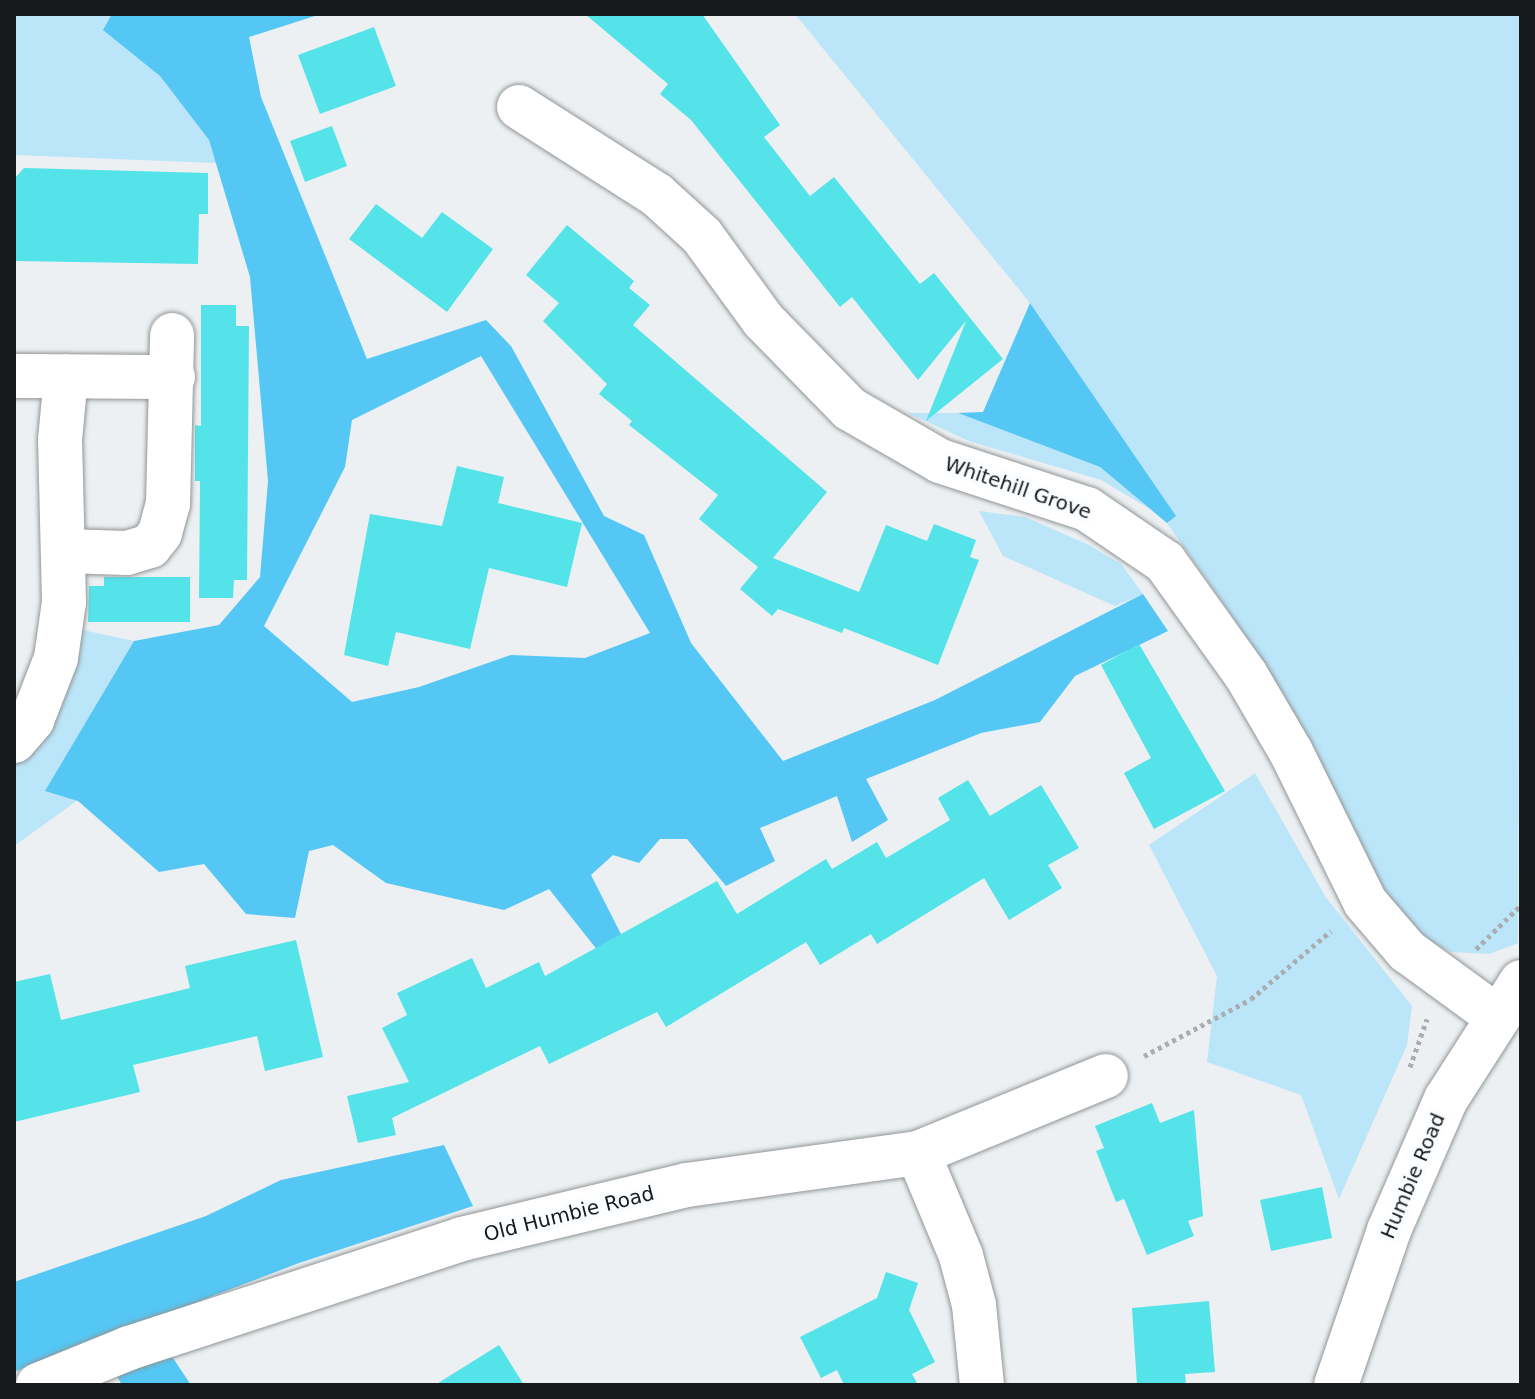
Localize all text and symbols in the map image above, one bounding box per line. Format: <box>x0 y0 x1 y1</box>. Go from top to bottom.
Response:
street label: Whitehill Grove <box>942 452 1094 524</box>
street label: Humbie Road <box>1376 1110 1450 1242</box>
street label: Old Humbie Road <box>481 1181 657 1247</box>

